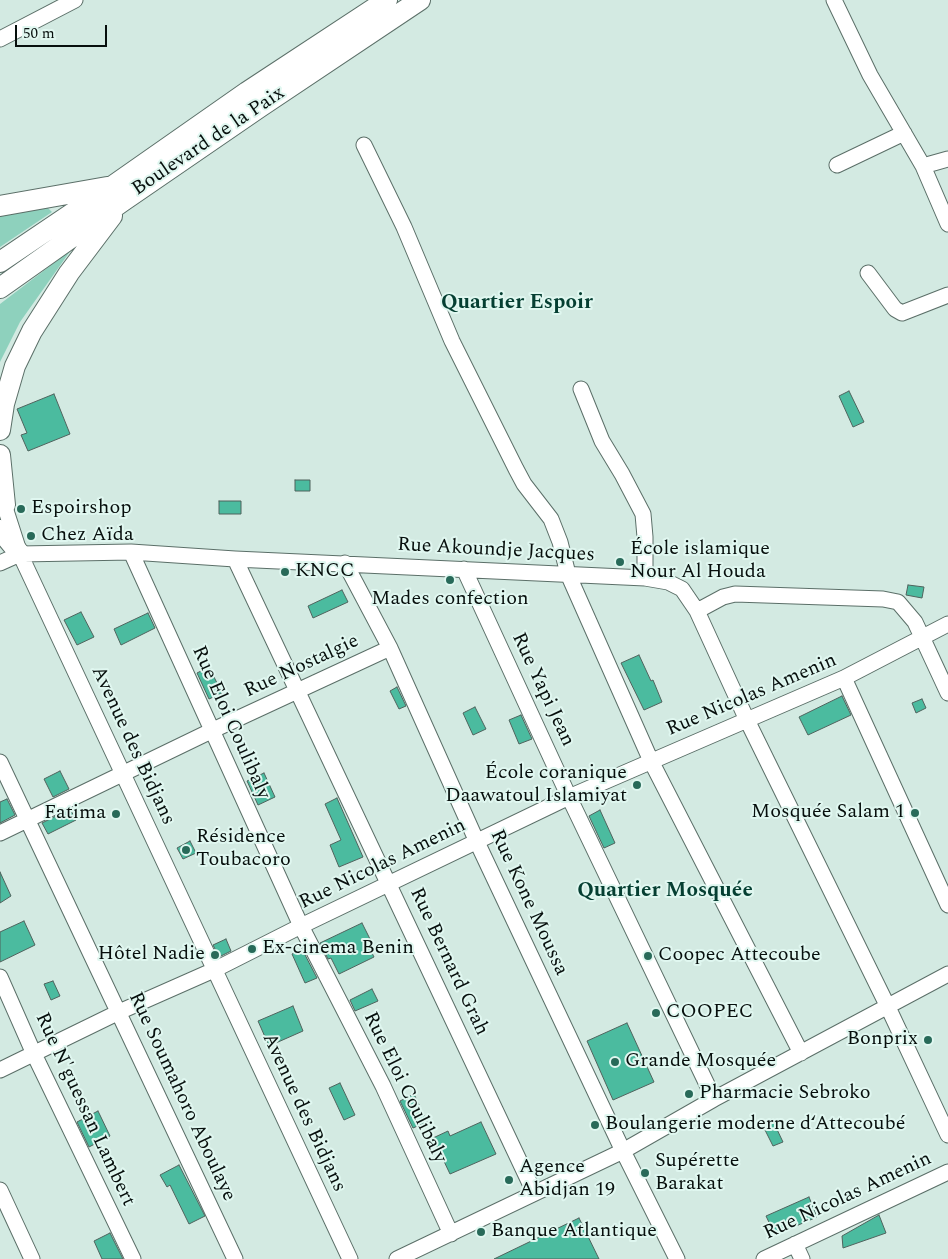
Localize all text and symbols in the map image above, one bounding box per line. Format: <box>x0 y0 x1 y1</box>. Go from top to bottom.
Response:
scale bar <box>18 15 110 47</box>
text: 50 m <box>23 22 55 45</box>
street label: Boulevard de la Paix <box>128 82 290 202</box>
district label: Quartier Espoir <box>441 291 593 317</box>
place label: Espoirshop <box>31 497 132 521</box>
marker: Espoirshop <box>15 503 27 515</box>
place label: Chez Aïda <box>41 524 134 548</box>
marker: Chez Aïda <box>25 530 37 542</box>
street label: Rue Akoundje Jacques <box>397 534 595 568</box>
place label: École islamique Nour Al Houda <box>630 538 770 585</box>
marker: École islamique Nour Al Houda <box>614 556 626 568</box>
place label: KNCC <box>295 560 354 584</box>
marker: KNCC <box>279 566 291 578</box>
marker: Mades confection <box>444 574 456 586</box>
place label: Mades confection <box>371 588 529 612</box>
street label: Rue Yapi Jean <box>505 629 579 751</box>
street label: Rue Nostalgie <box>241 630 363 704</box>
street label: Rue Eloi Coulibaly <box>185 643 275 803</box>
street label: Rue Nicolas Amenin <box>663 649 841 743</box>
street label: Avenue des Bidjans <box>85 663 179 829</box>
place label: École coranique Daawatoul Islamiyat <box>445 762 627 809</box>
marker: École coranique Daawatoul Islamiyat <box>631 779 643 791</box>
place label: Mosquée Salam 1 <box>751 801 905 825</box>
place label: Fatima <box>44 802 106 826</box>
marker: Mosquée Salam 1 <box>909 807 921 819</box>
marker: Fatima <box>110 808 122 820</box>
street label: Rue Nicolas Amenin <box>296 814 470 916</box>
place label: Résidence Toubacoro <box>196 826 291 873</box>
street label: Rue Kone Moussa <box>484 826 572 980</box>
marker: Résidence Toubacoro <box>180 844 192 856</box>
district label: Quartier Mosquée <box>577 879 753 905</box>
street label: Rue Bernard Grah <box>403 884 493 1040</box>
place label: Ex-cinema Benin <box>262 937 414 961</box>
place label: Hôtel Nadie <box>98 943 205 967</box>
marker: Ex-cinema Benin <box>246 943 258 955</box>
place label: Coopec Attecoube <box>658 944 821 968</box>
marker: Hôtel Nadie <box>209 949 221 961</box>
marker: Coopec Attecoube <box>642 950 654 962</box>
street label: Rue Soumahoro Aboulaye <box>122 989 240 1205</box>
place label: COOPEC <box>666 1001 753 1025</box>
marker: COOPEC <box>650 1007 662 1019</box>
street label: Rue Eloi Coulibaly <box>357 1008 451 1168</box>
street label: Rue N'guessan Lambert <box>29 1009 139 1211</box>
place label: Bonprix <box>847 1028 918 1052</box>
street label: Avenue des Bidjans <box>256 1030 350 1196</box>
marker: Bonprix <box>922 1034 934 1046</box>
place label: Grande Mosquée <box>625 1050 776 1074</box>
marker: Grande Mosquée <box>609 1056 621 1068</box>
place label: Pharmacie Sebroko <box>699 1082 871 1106</box>
marker: Pharmacie Sebroko <box>683 1088 695 1100</box>
place label: Boulangerie moderne d‘Attecoubé <box>605 1113 905 1137</box>
marker: Boulangerie moderne d‘Attecoubé <box>589 1119 601 1131</box>
street label: Rue Nicolas Amenin <box>760 1148 936 1246</box>
place label: Supérette Barakat <box>655 1150 739 1197</box>
place label: Agence Abidjan 19 <box>519 1156 615 1203</box>
marker: Supérette Barakat <box>639 1167 651 1179</box>
marker: Agence Abidjan 19 <box>503 1174 515 1186</box>
place label: Banque Atlantique <box>491 1220 657 1244</box>
marker: Banque Atlantique <box>475 1226 487 1238</box>

